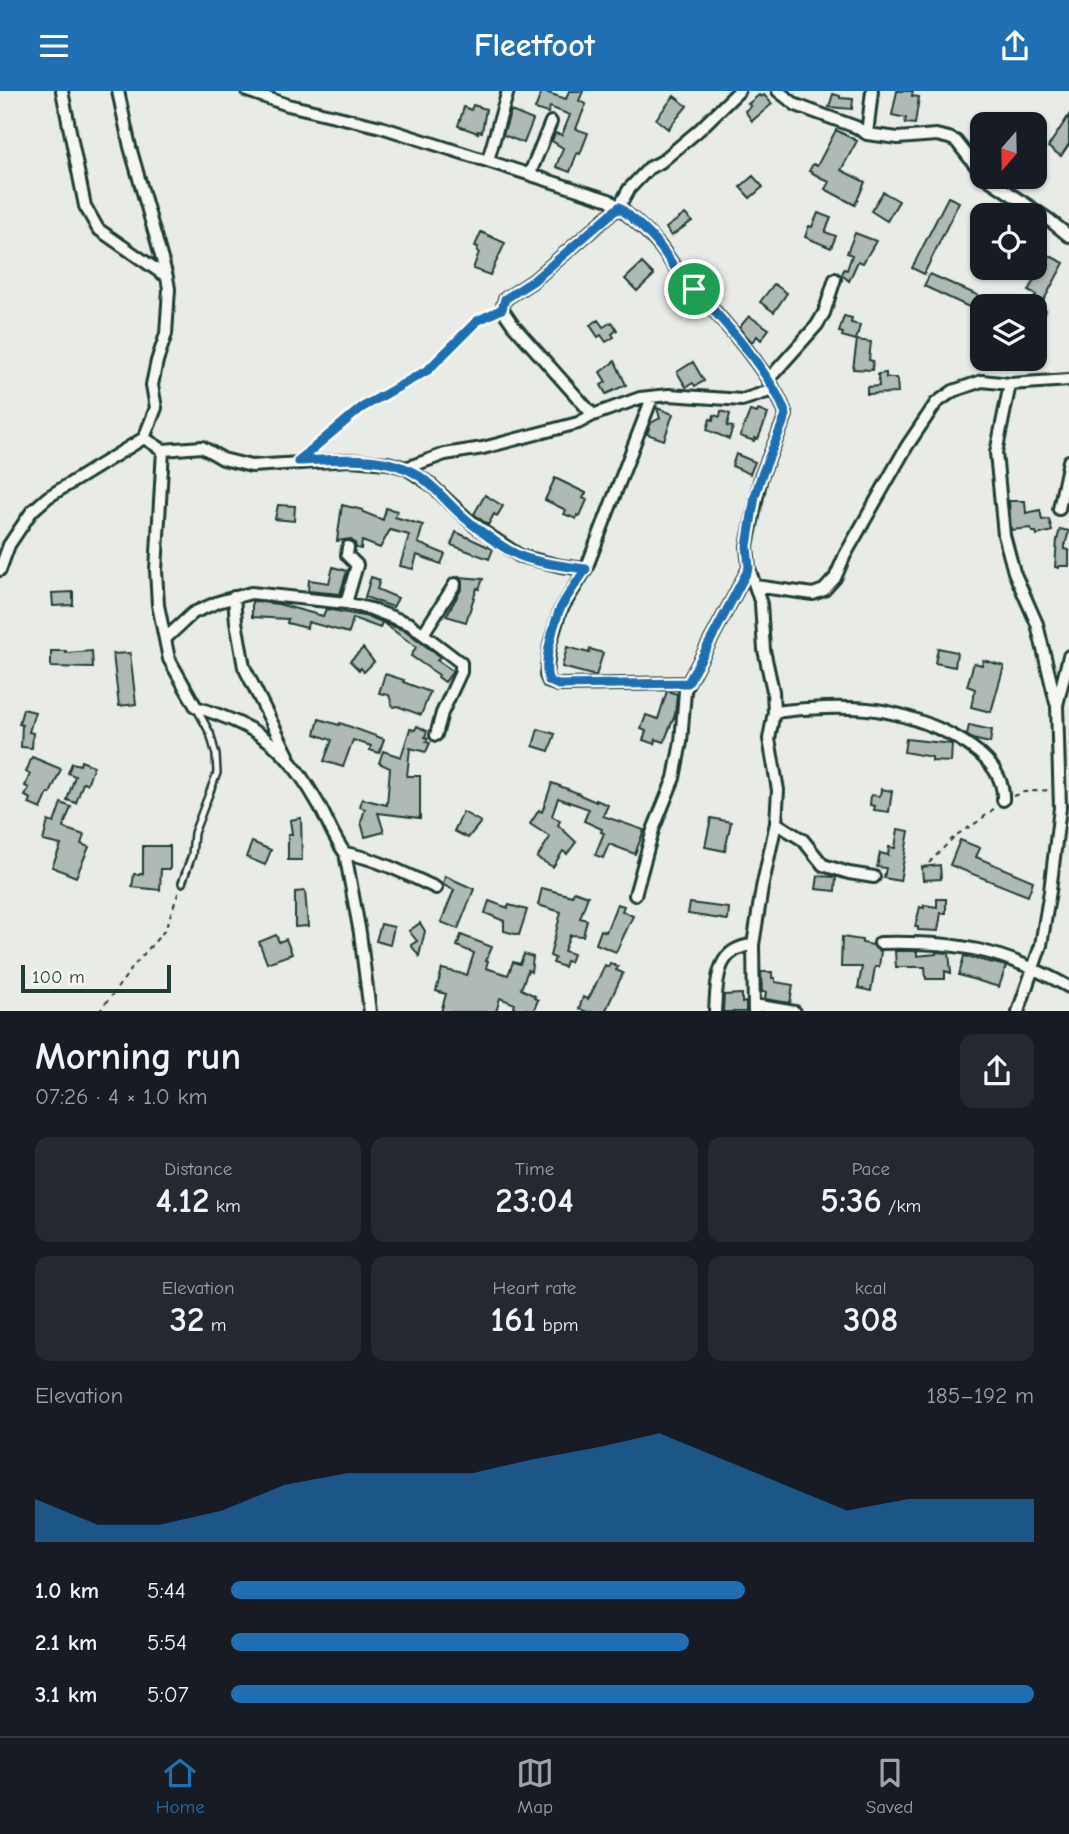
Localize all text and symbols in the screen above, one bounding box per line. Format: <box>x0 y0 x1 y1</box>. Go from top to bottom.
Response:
icon: menu <box>35 27 73 65</box>
text: Fleetfoot <box>474 27 595 64</box>
icon: share <box>996 27 1034 65</box>
north arrow <box>970 112 1046 189</box>
map controls <box>970 112 1047 371</box>
button: locate <box>970 203 1047 280</box>
pin <box>664 259 724 319</box>
icon: arrive <box>675 270 713 308</box>
button: layers <box>970 294 1047 371</box>
scale bar <box>21 963 172 994</box>
text: 100 m <box>32 966 85 988</box>
button: share <box>960 1034 1034 1108</box>
text: Morning run <box>35 1035 241 1079</box>
text: 07:26 · 4 × 1.0 km <box>35 1083 208 1110</box>
text: Distance <box>164 1158 232 1180</box>
text: Time <box>515 1158 554 1180</box>
text: Pace <box>852 1158 890 1180</box>
text: 4.12 <box>156 1180 210 1221</box>
text: 23:04 <box>495 1180 574 1221</box>
text: 5:36 <box>820 1180 882 1221</box>
text: km <box>210 1195 241 1217</box>
text: /km <box>882 1195 921 1217</box>
text: Elevation <box>162 1277 235 1299</box>
text: Heart rate <box>493 1277 576 1299</box>
text: kcal <box>855 1277 887 1299</box>
text: 32 <box>170 1299 204 1340</box>
text: 161 <box>490 1299 536 1340</box>
text: 308 <box>843 1299 898 1340</box>
text: m <box>204 1314 227 1336</box>
text: bpm <box>536 1314 579 1336</box>
text: Elevation <box>35 1382 123 1409</box>
text: 185–192 m <box>927 1382 1034 1409</box>
text: 1.0 km <box>35 1577 99 1604</box>
text: 5:44 <box>147 1577 186 1604</box>
text: 2.1 km <box>35 1629 97 1656</box>
text: 5:54 <box>147 1629 187 1656</box>
text: 3.1 km <box>35 1681 97 1708</box>
text: 5:07 <box>147 1681 189 1708</box>
tab: Home <box>156 1754 205 1818</box>
tab: Map <box>516 1754 554 1818</box>
tab: Saved <box>866 1754 913 1818</box>

